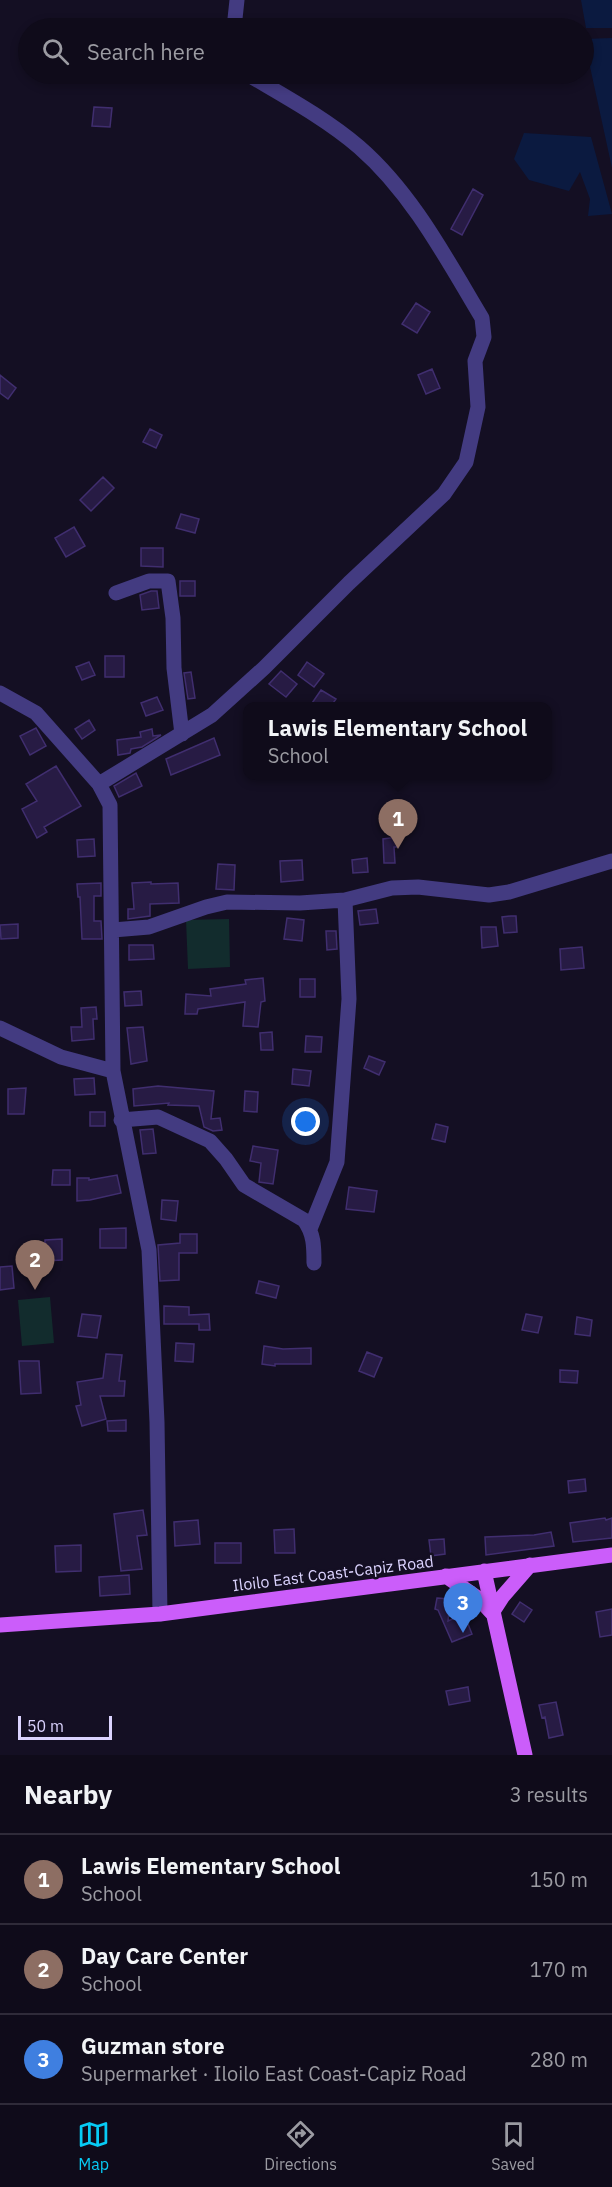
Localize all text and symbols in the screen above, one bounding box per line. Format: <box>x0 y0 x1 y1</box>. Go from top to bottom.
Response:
search box <box>18 18 594 84</box>
icon: search <box>39 35 72 68</box>
text: Search here <box>87 37 205 66</box>
popup <box>243 702 552 780</box>
text: Lawis Elementary School <box>268 713 527 742</box>
text: School <box>268 742 329 769</box>
pin: 1 <box>378 800 418 849</box>
your location <box>291 1107 320 1136</box>
pin: 2 <box>15 1240 54 1290</box>
street label: Iloilo East Coast-Capiz Road <box>231 1551 435 1595</box>
pin: 3 <box>444 1584 482 1633</box>
scale bar <box>18 1713 112 1740</box>
text: 50 m <box>27 1716 64 1736</box>
text: Nearby <box>24 1777 112 1811</box>
text: 3 results <box>510 1781 588 1808</box>
text: Lawis Elementary School <box>81 1851 340 1880</box>
text: 1 <box>38 1866 50 1893</box>
text: 150 m <box>530 1866 588 1893</box>
text: School <box>81 1880 142 1907</box>
text: Day Care Center <box>81 1941 248 1970</box>
text: 2 <box>38 1956 50 1983</box>
text: 170 m <box>530 1956 588 1983</box>
text: School <box>81 1970 142 1997</box>
text: Guzman store <box>81 2031 225 2060</box>
text: 3 <box>38 2046 50 2073</box>
text: 280 m <box>530 2046 588 2073</box>
text: Supermarket · Iloilo East Coast-Capiz Road <box>81 2060 467 2087</box>
tab: Map <box>77 2118 110 2174</box>
tab: Directions <box>264 2118 337 2174</box>
tab: Saved <box>491 2118 535 2174</box>

